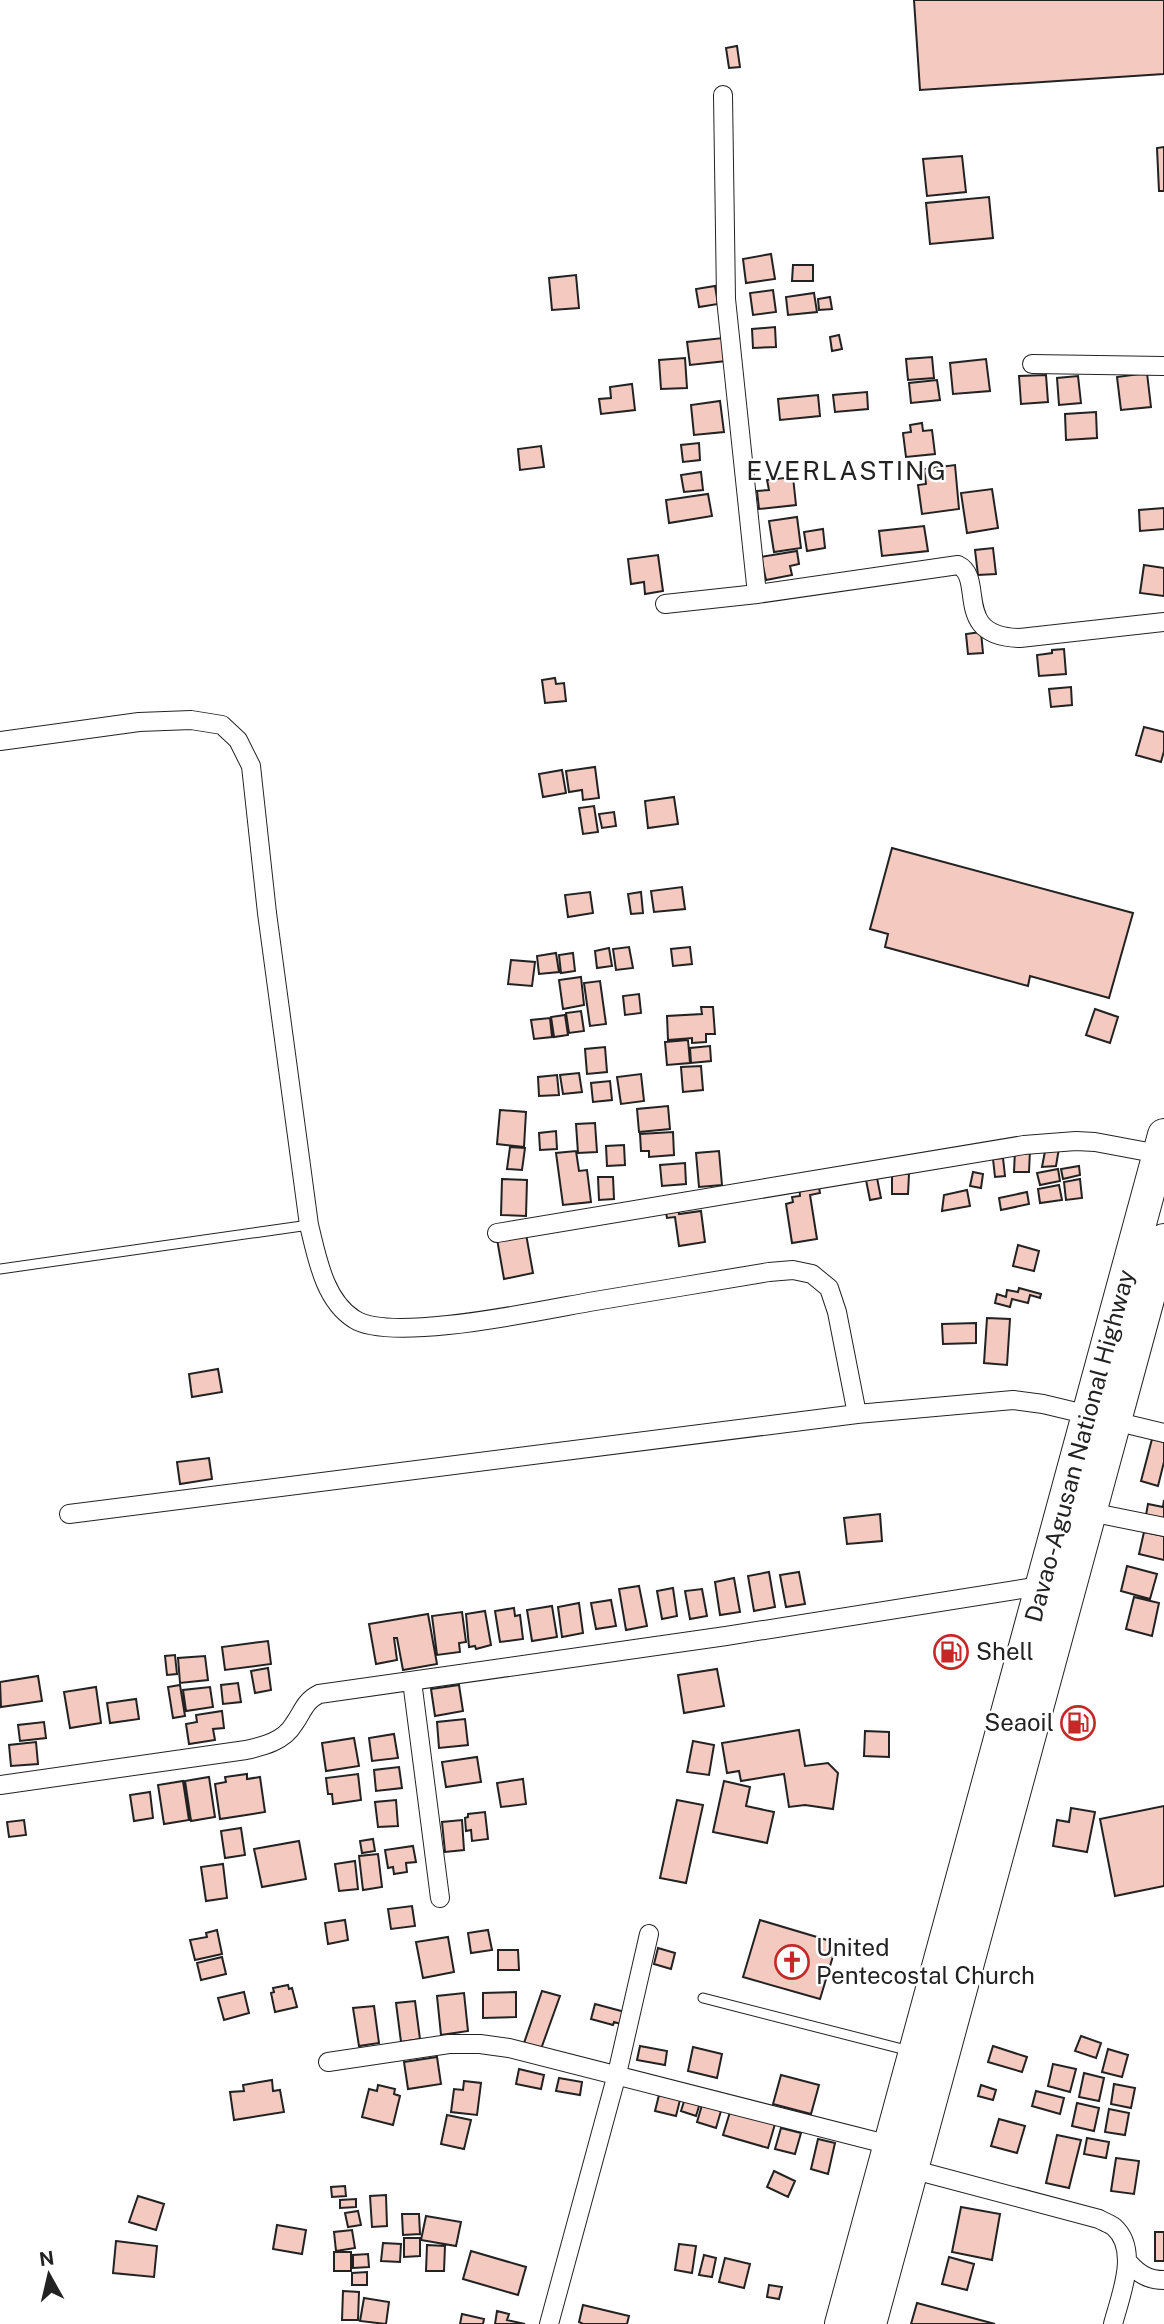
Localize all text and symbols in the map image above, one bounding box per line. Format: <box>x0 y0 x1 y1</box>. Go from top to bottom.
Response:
district label: EVERLASTING <box>746 455 948 486</box>
street label: Davao-Agusan National Highway <box>1018 1266 1140 1625</box>
fuel station icon: Shell <box>932 1633 970 1671</box>
place label: Shell <box>976 1637 1034 1665</box>
fuel station icon: Seaoil <box>1059 1704 1097 1742</box>
place label: Seaoil <box>984 1708 1054 1736</box>
place label: United Pentecostal Church <box>816 1933 1035 1989</box>
church icon: United Pentecostal Church <box>773 1943 811 1981</box>
north arrow <box>14 2240 84 2310</box>
text: N <box>38 2246 56 2270</box>

